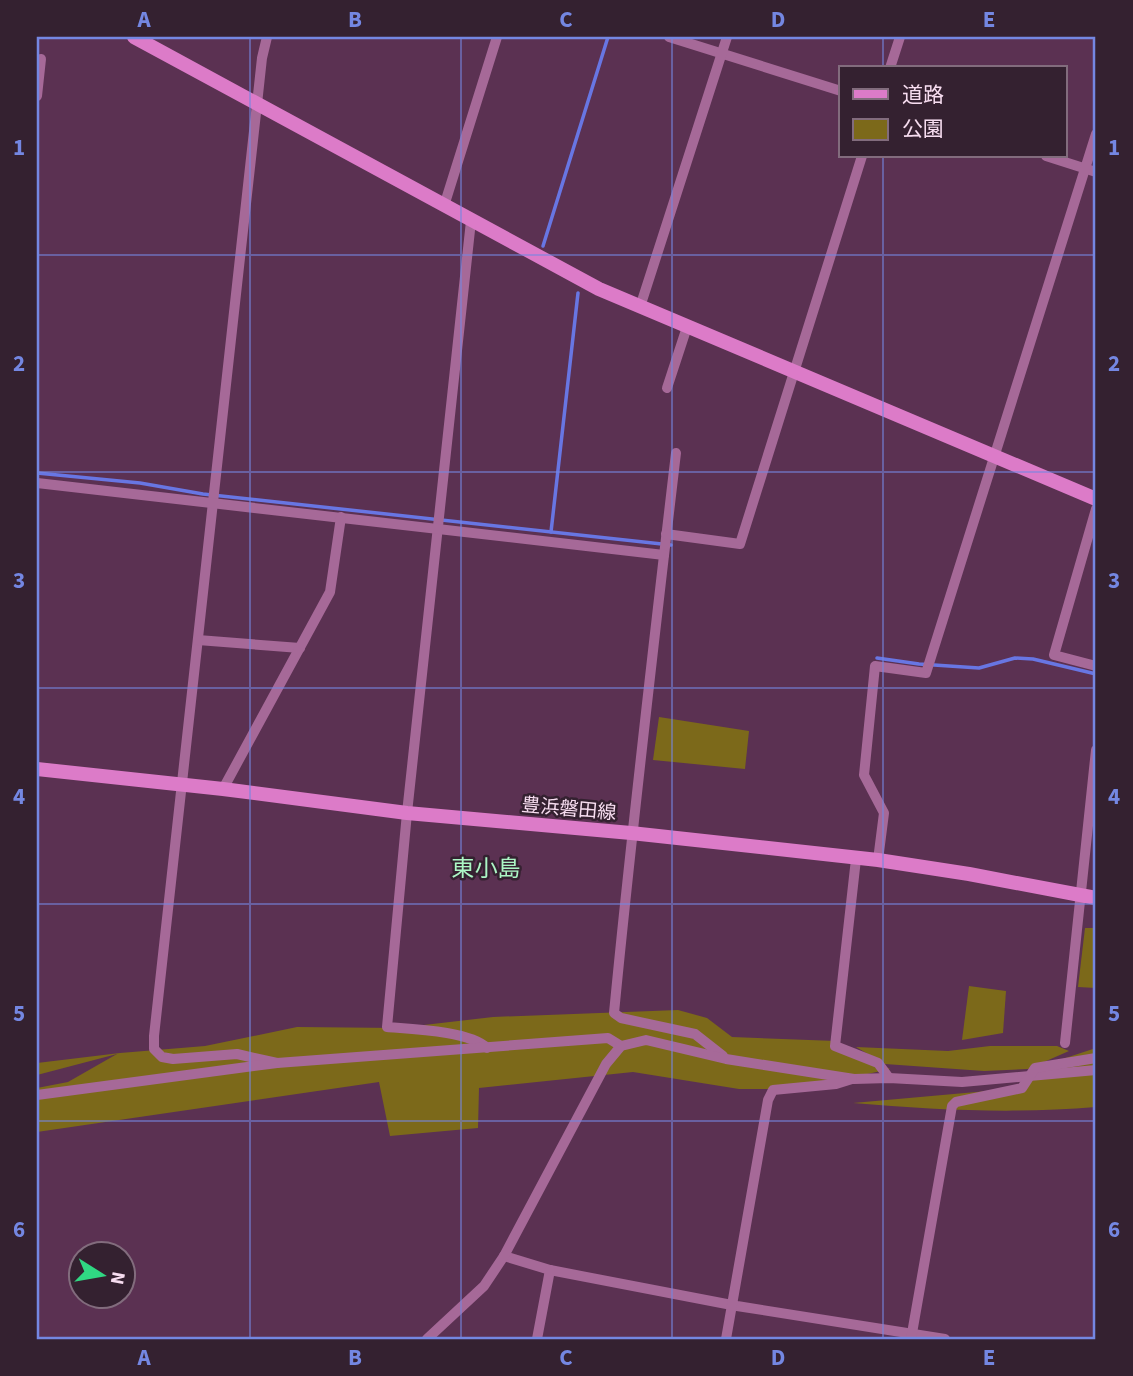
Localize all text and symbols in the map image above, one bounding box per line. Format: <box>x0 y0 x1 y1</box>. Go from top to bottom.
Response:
text: A <box>136 3 151 36</box>
text: B <box>348 3 362 36</box>
text: C <box>559 3 573 36</box>
text: D <box>771 3 785 36</box>
text: E <box>983 3 995 36</box>
legend <box>839 66 1066 158</box>
text: 道路 <box>902 80 944 110</box>
text: 公園 <box>902 114 944 144</box>
text: 1 <box>13 131 25 164</box>
text: 1 <box>1108 131 1120 164</box>
text: 2 <box>13 347 25 380</box>
text: 2 <box>1108 347 1120 380</box>
text: 3 <box>13 564 25 597</box>
text: 3 <box>1108 564 1120 597</box>
text: 4 <box>13 780 25 813</box>
text: 4 <box>1108 780 1120 813</box>
street label: 豊浜磐田線 <box>520 792 617 827</box>
district label: 東小島 <box>452 852 521 885</box>
text: 5 <box>13 997 25 1030</box>
text: 5 <box>1108 997 1120 1030</box>
text: 6 <box>13 1213 25 1246</box>
text: 6 <box>1108 1213 1120 1246</box>
north arrow <box>66 1240 136 1310</box>
text: N <box>103 1269 132 1287</box>
text: A <box>136 1341 151 1374</box>
text: B <box>348 1341 362 1374</box>
text: C <box>559 1341 573 1374</box>
text: D <box>771 1341 785 1374</box>
text: E <box>983 1341 995 1374</box>

